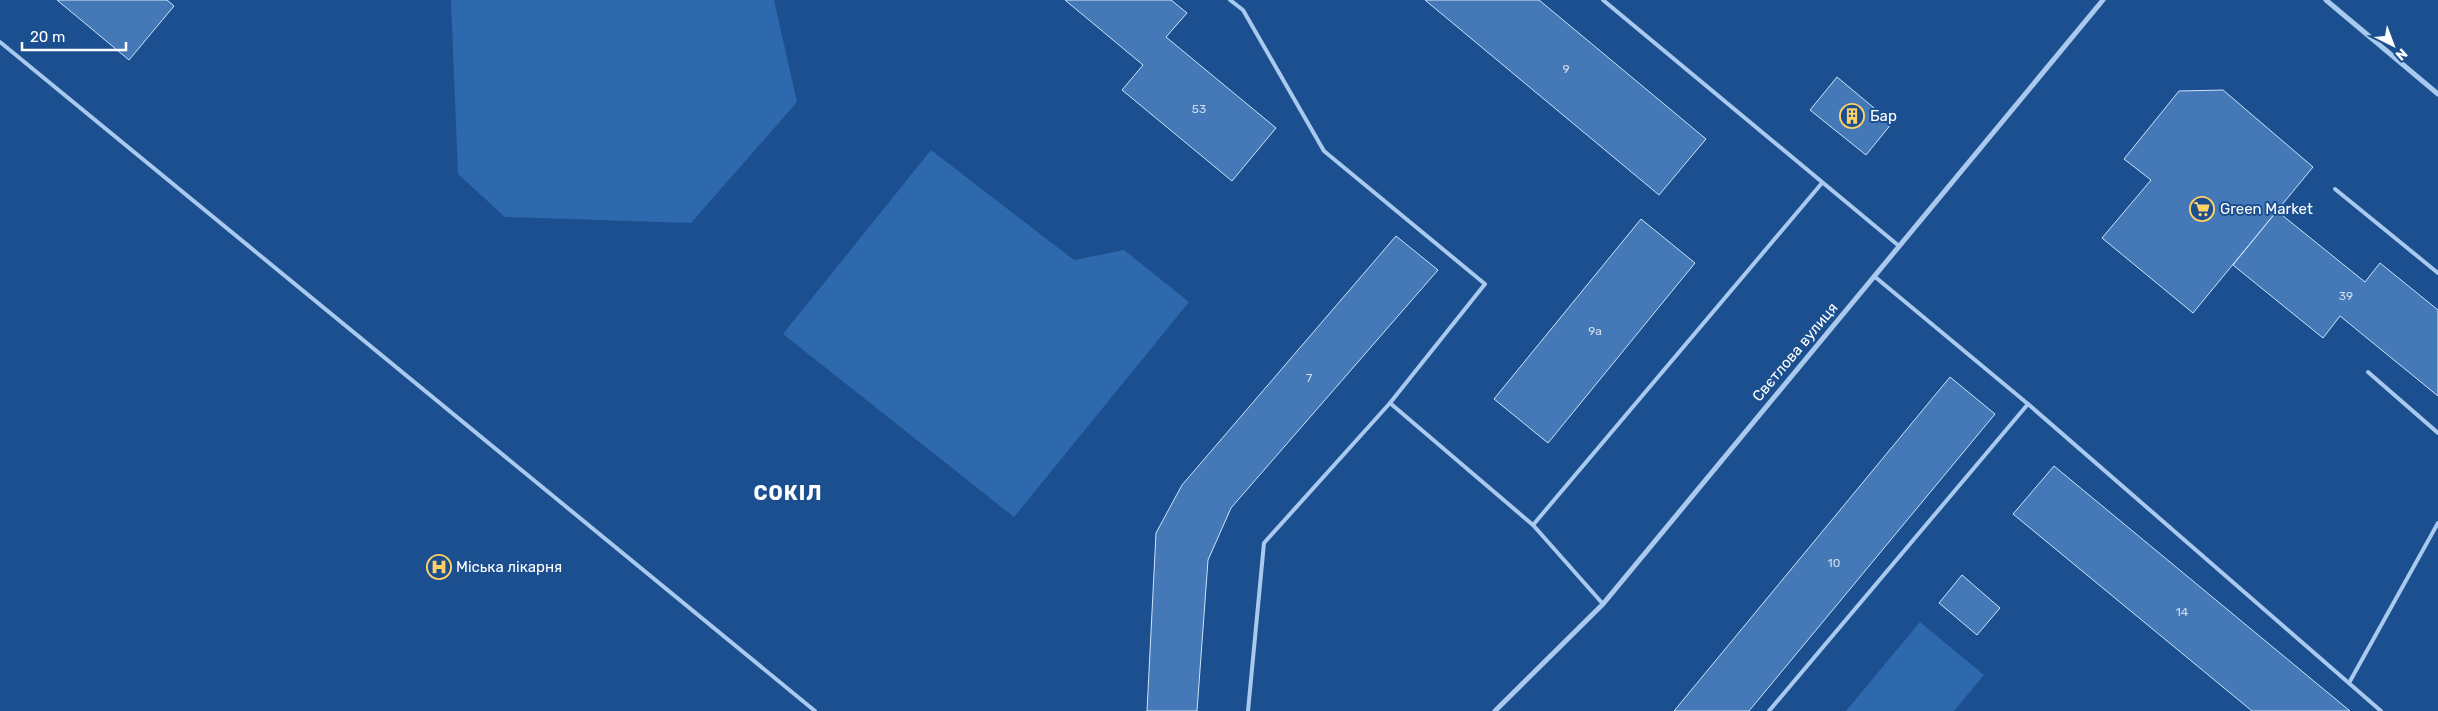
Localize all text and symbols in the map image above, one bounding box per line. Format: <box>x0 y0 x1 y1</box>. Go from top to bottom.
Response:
scale bar <box>22 20 126 52</box>
north arrow <box>2368 20 2418 70</box>
text: 20 m <box>30 28 65 46</box>
text: N <box>2392 45 2411 64</box>
house number: 9 <box>1562 62 1570 76</box>
house number: 53 <box>1192 102 1206 116</box>
building icon: Бар <box>1839 103 1865 129</box>
place label: Бар <box>1870 107 1897 125</box>
supermarket icon: Green Market <box>2189 196 2215 222</box>
place label: Green Market <box>2220 200 2313 218</box>
house number: 39 <box>2339 289 2353 303</box>
street label: Свєтлова вулиця <box>1748 299 1842 405</box>
house number: 9а <box>1588 324 1602 338</box>
house number: 7 <box>1306 371 1312 385</box>
district label: СОКІЛ <box>753 481 823 505</box>
hospital icon: Міська лікарня <box>426 554 452 580</box>
house number: 10 <box>1828 556 1840 570</box>
place label: Міська лікарня <box>456 558 562 576</box>
house number: 14 <box>2176 605 2189 619</box>

